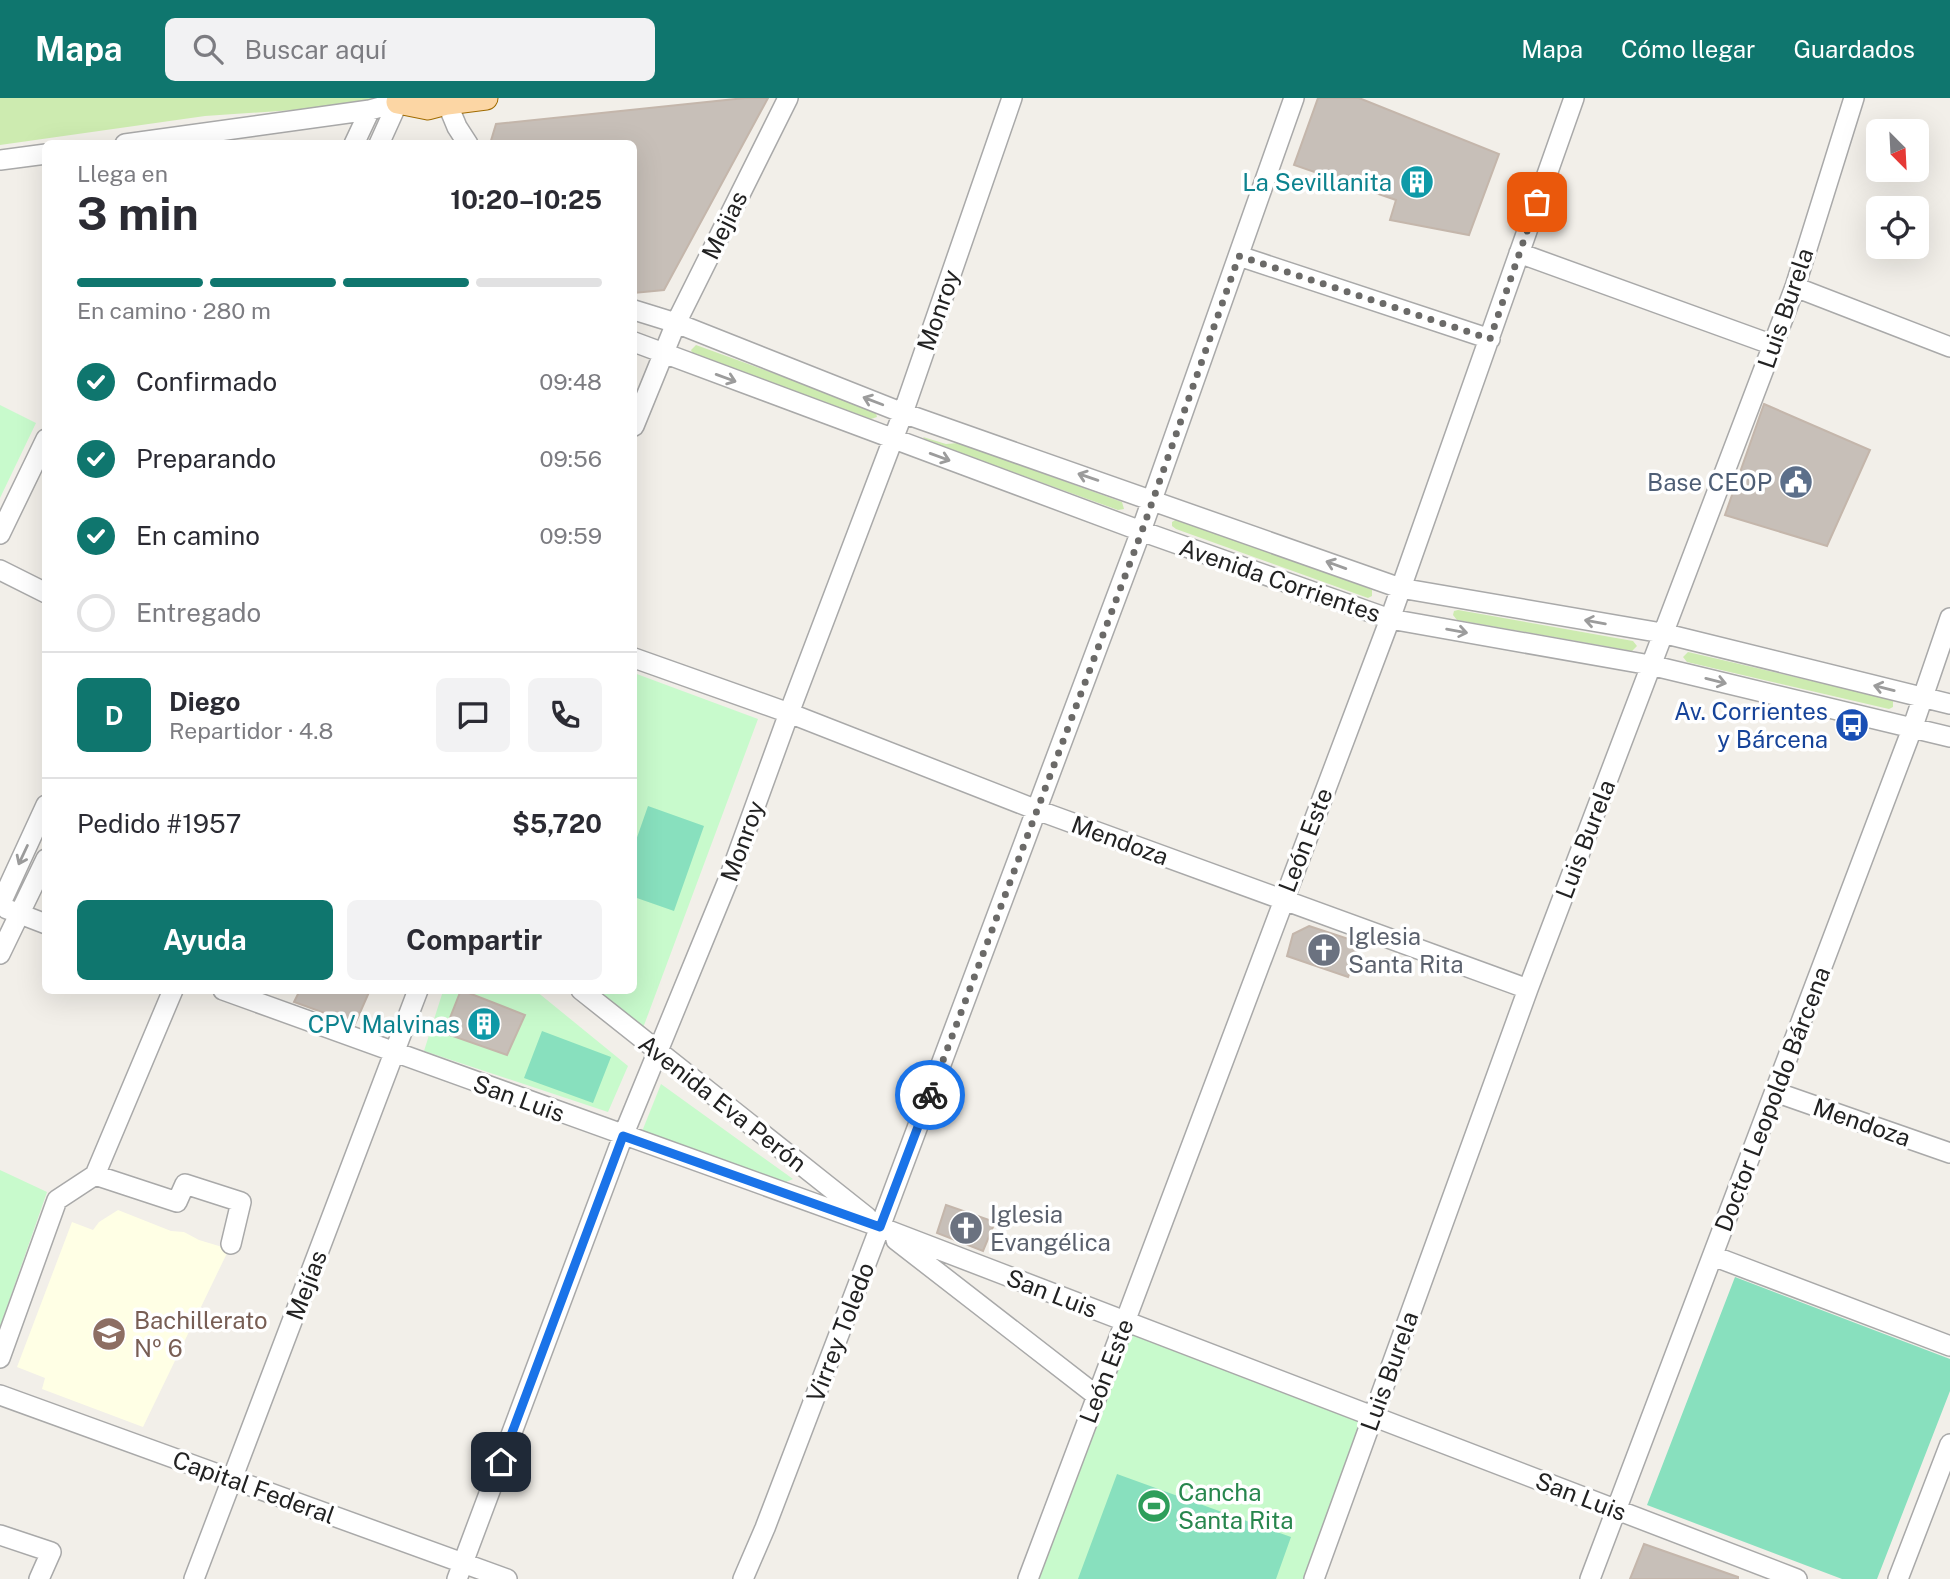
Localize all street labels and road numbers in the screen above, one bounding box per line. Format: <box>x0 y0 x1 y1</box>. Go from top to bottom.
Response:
street label: Mejias <box>696 186 752 264</box>
street label: Luis Burela <box>1751 244 1819 372</box>
street label: Monroy <box>911 266 965 354</box>
street label: Avenida Corrientes <box>1176 532 1384 628</box>
street label: Luis Burela <box>1549 776 1621 902</box>
street label: León Este <box>1272 784 1338 896</box>
street label: Monroy <box>714 797 770 885</box>
street label: Mendoza <box>1068 810 1172 870</box>
street label: Doctor Leopoldo Bárcena <box>1709 963 1835 1235</box>
street label: Avenida Eva Perón <box>634 1029 812 1177</box>
street label: San Luis <box>470 1069 568 1127</box>
street label: Mendoza <box>1810 1092 1914 1152</box>
street label: Mejías <box>280 1246 332 1324</box>
street label: Virrey Toledo <box>801 1258 879 1406</box>
street label: San Luis <box>1003 1263 1101 1323</box>
street label: Luis Burela <box>1354 1307 1424 1435</box>
street label: León Este <box>1073 1315 1139 1427</box>
street label: Capital Federal <box>169 1445 339 1529</box>
street label: San Luis <box>1532 1466 1630 1526</box>

